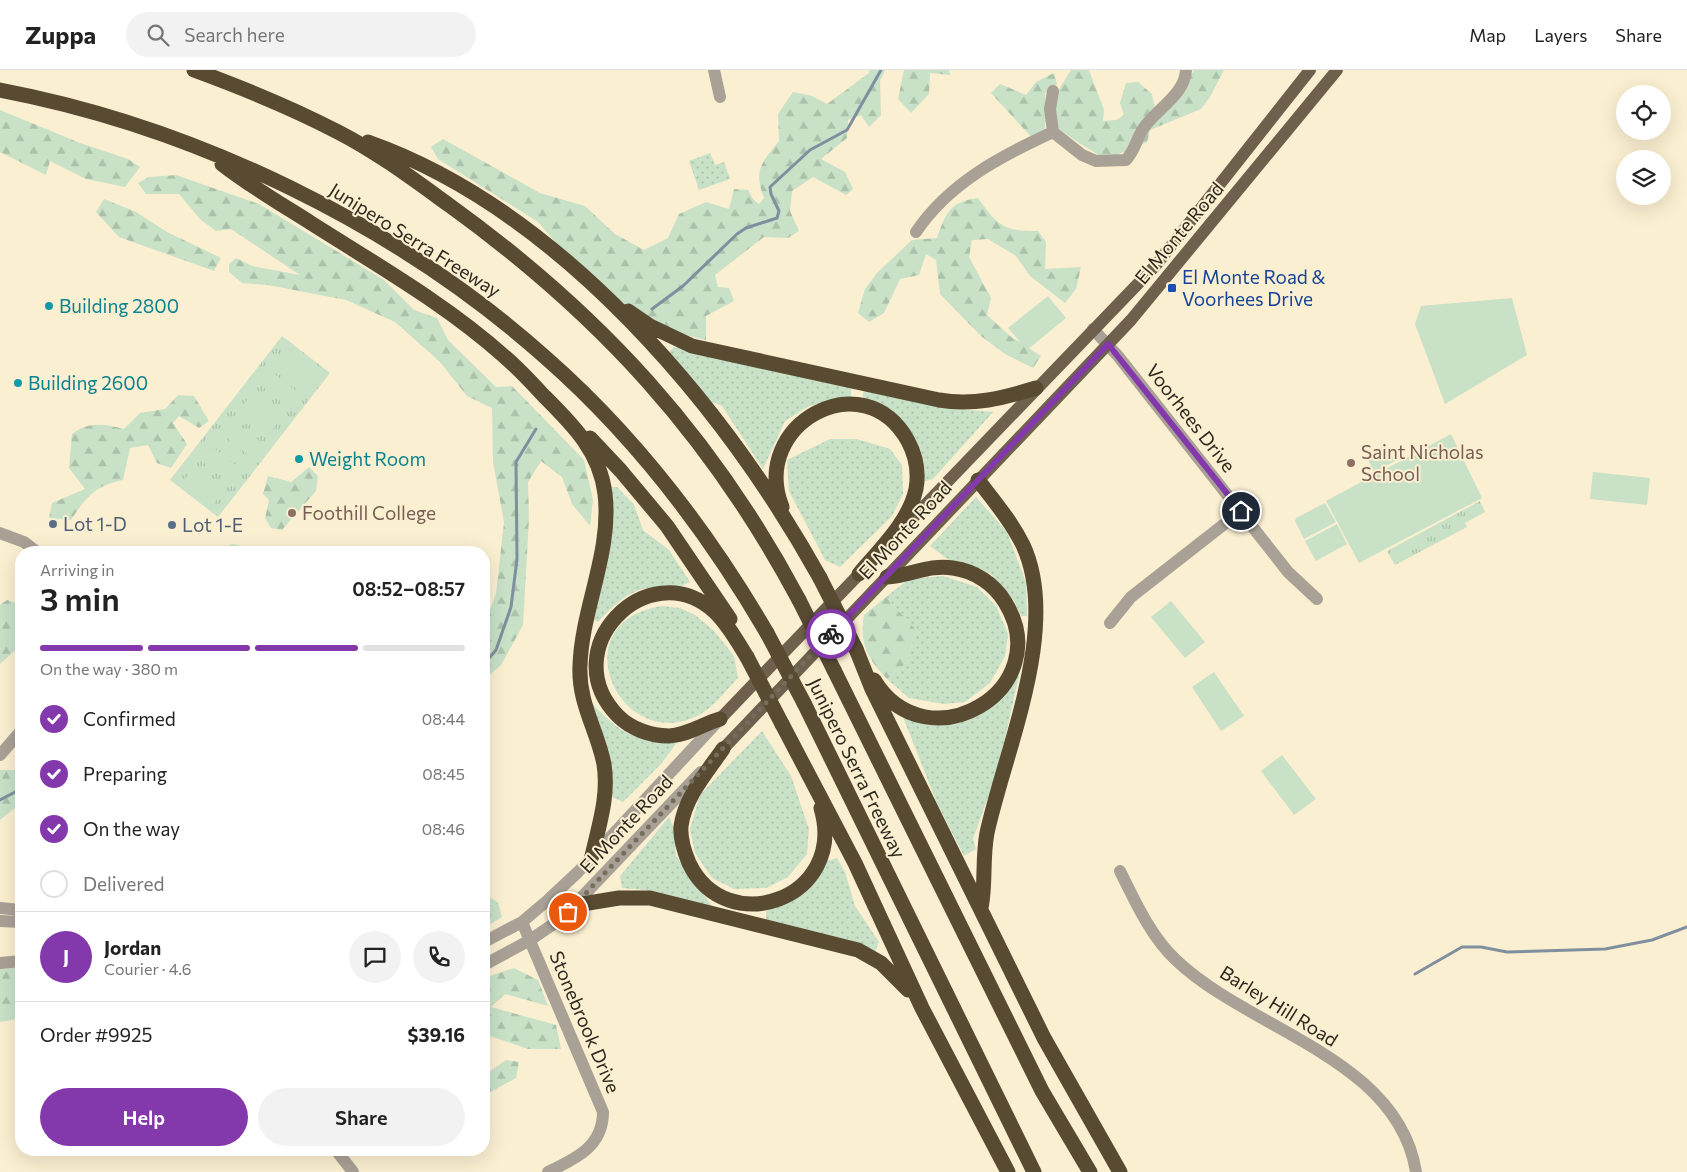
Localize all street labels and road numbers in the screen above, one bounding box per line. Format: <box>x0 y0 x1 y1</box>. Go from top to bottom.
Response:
street label: El Monte Road <box>1129 177 1228 288</box>
street label: Junipero Serra Freeway <box>325 178 505 302</box>
street label: Voorhees Drive <box>1142 359 1241 476</box>
street label: El Monte Road <box>853 476 956 584</box>
street label: Junipero Serra Freeway <box>804 674 911 862</box>
street label: El Monte Road <box>574 770 677 878</box>
street label: Stonebrook Drive <box>545 947 626 1096</box>
street label: Barley Hill Road <box>1216 960 1342 1051</box>

